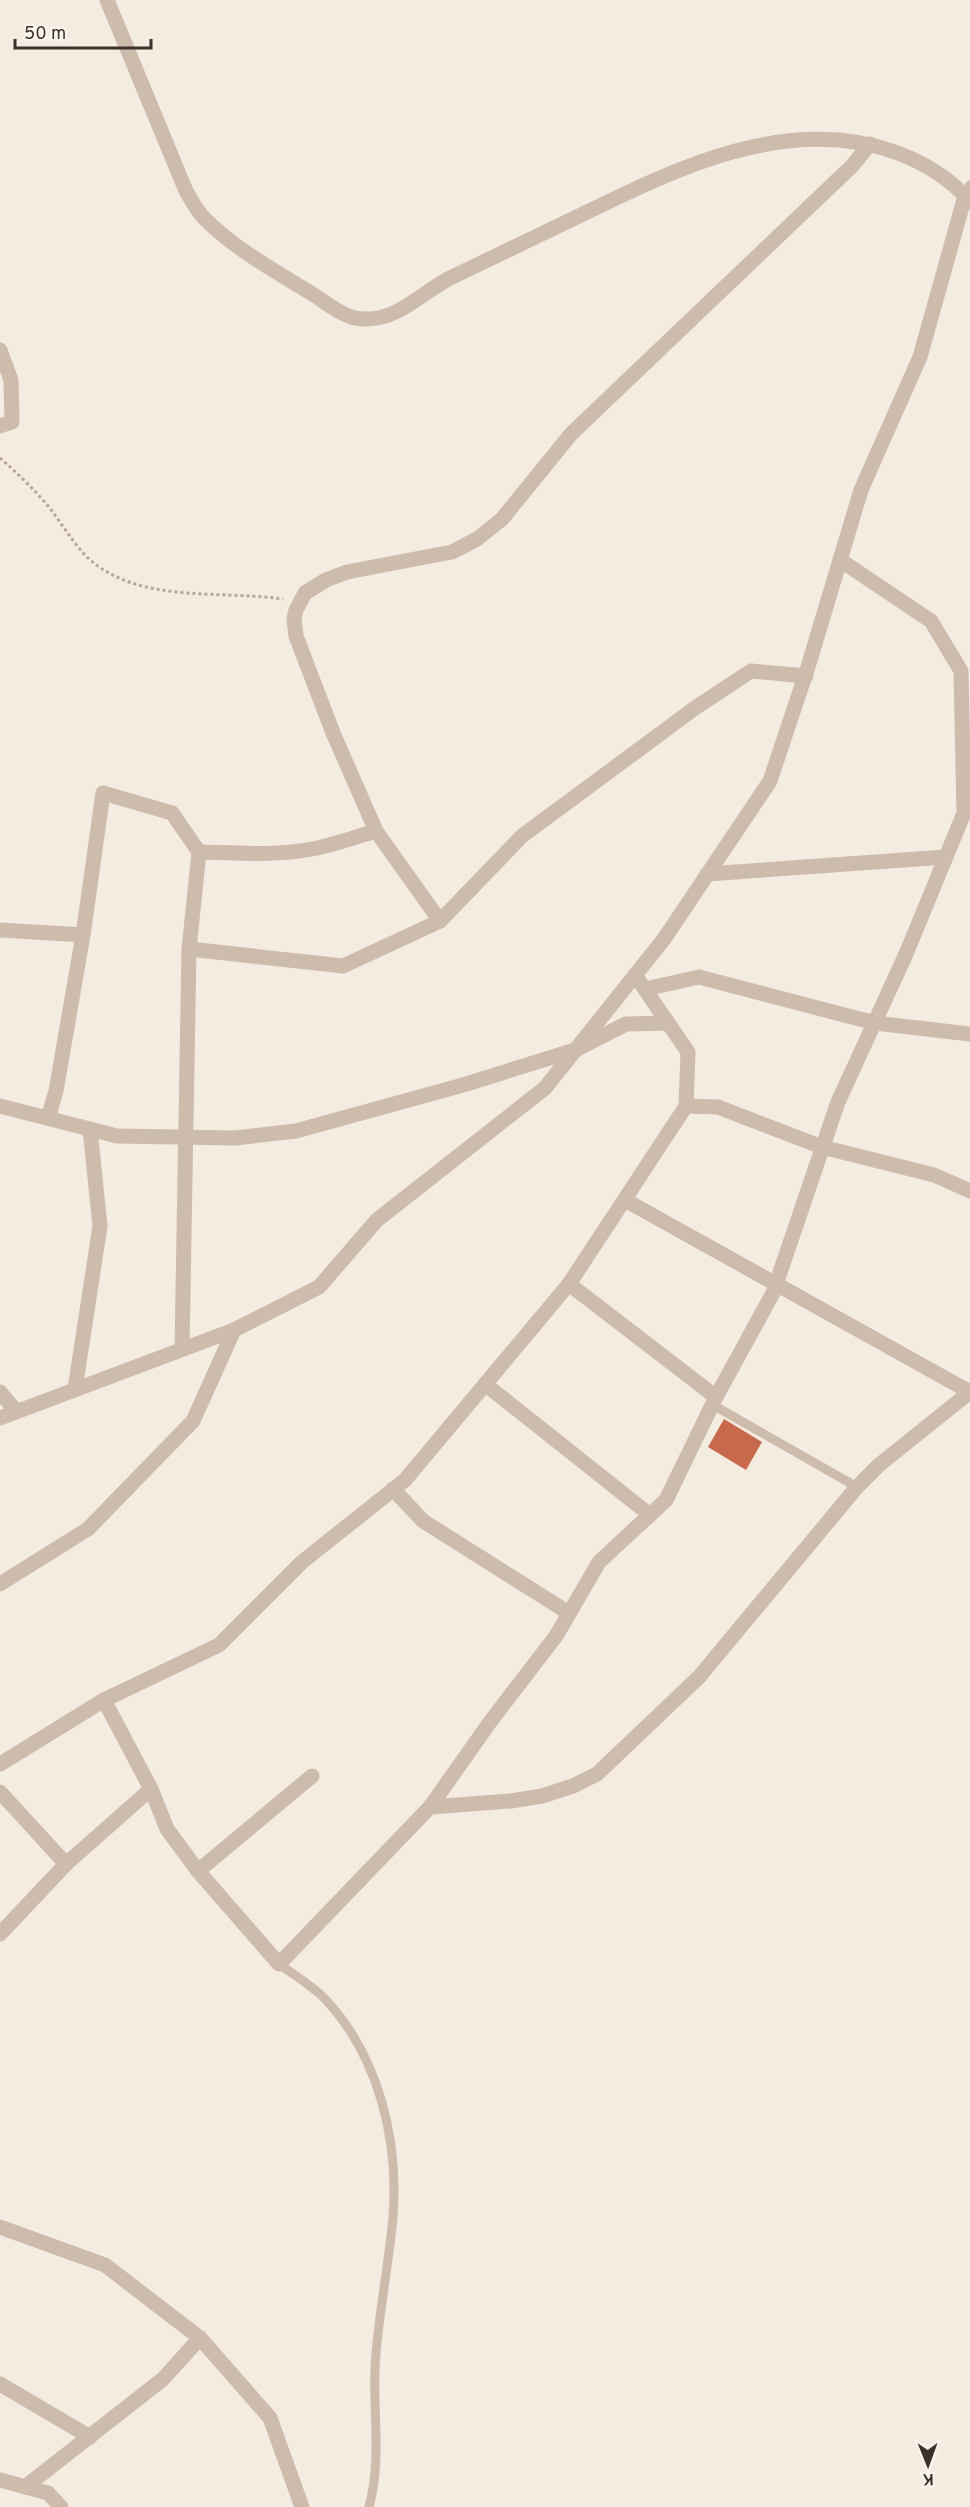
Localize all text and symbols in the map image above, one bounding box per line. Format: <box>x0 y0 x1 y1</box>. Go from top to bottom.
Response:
scale bar <box>15 12 152 50</box>
text: 50 m <box>24 23 66 46</box>
north arrow <box>898 2435 958 2495</box>
text: K <box>922 2468 934 2488</box>

